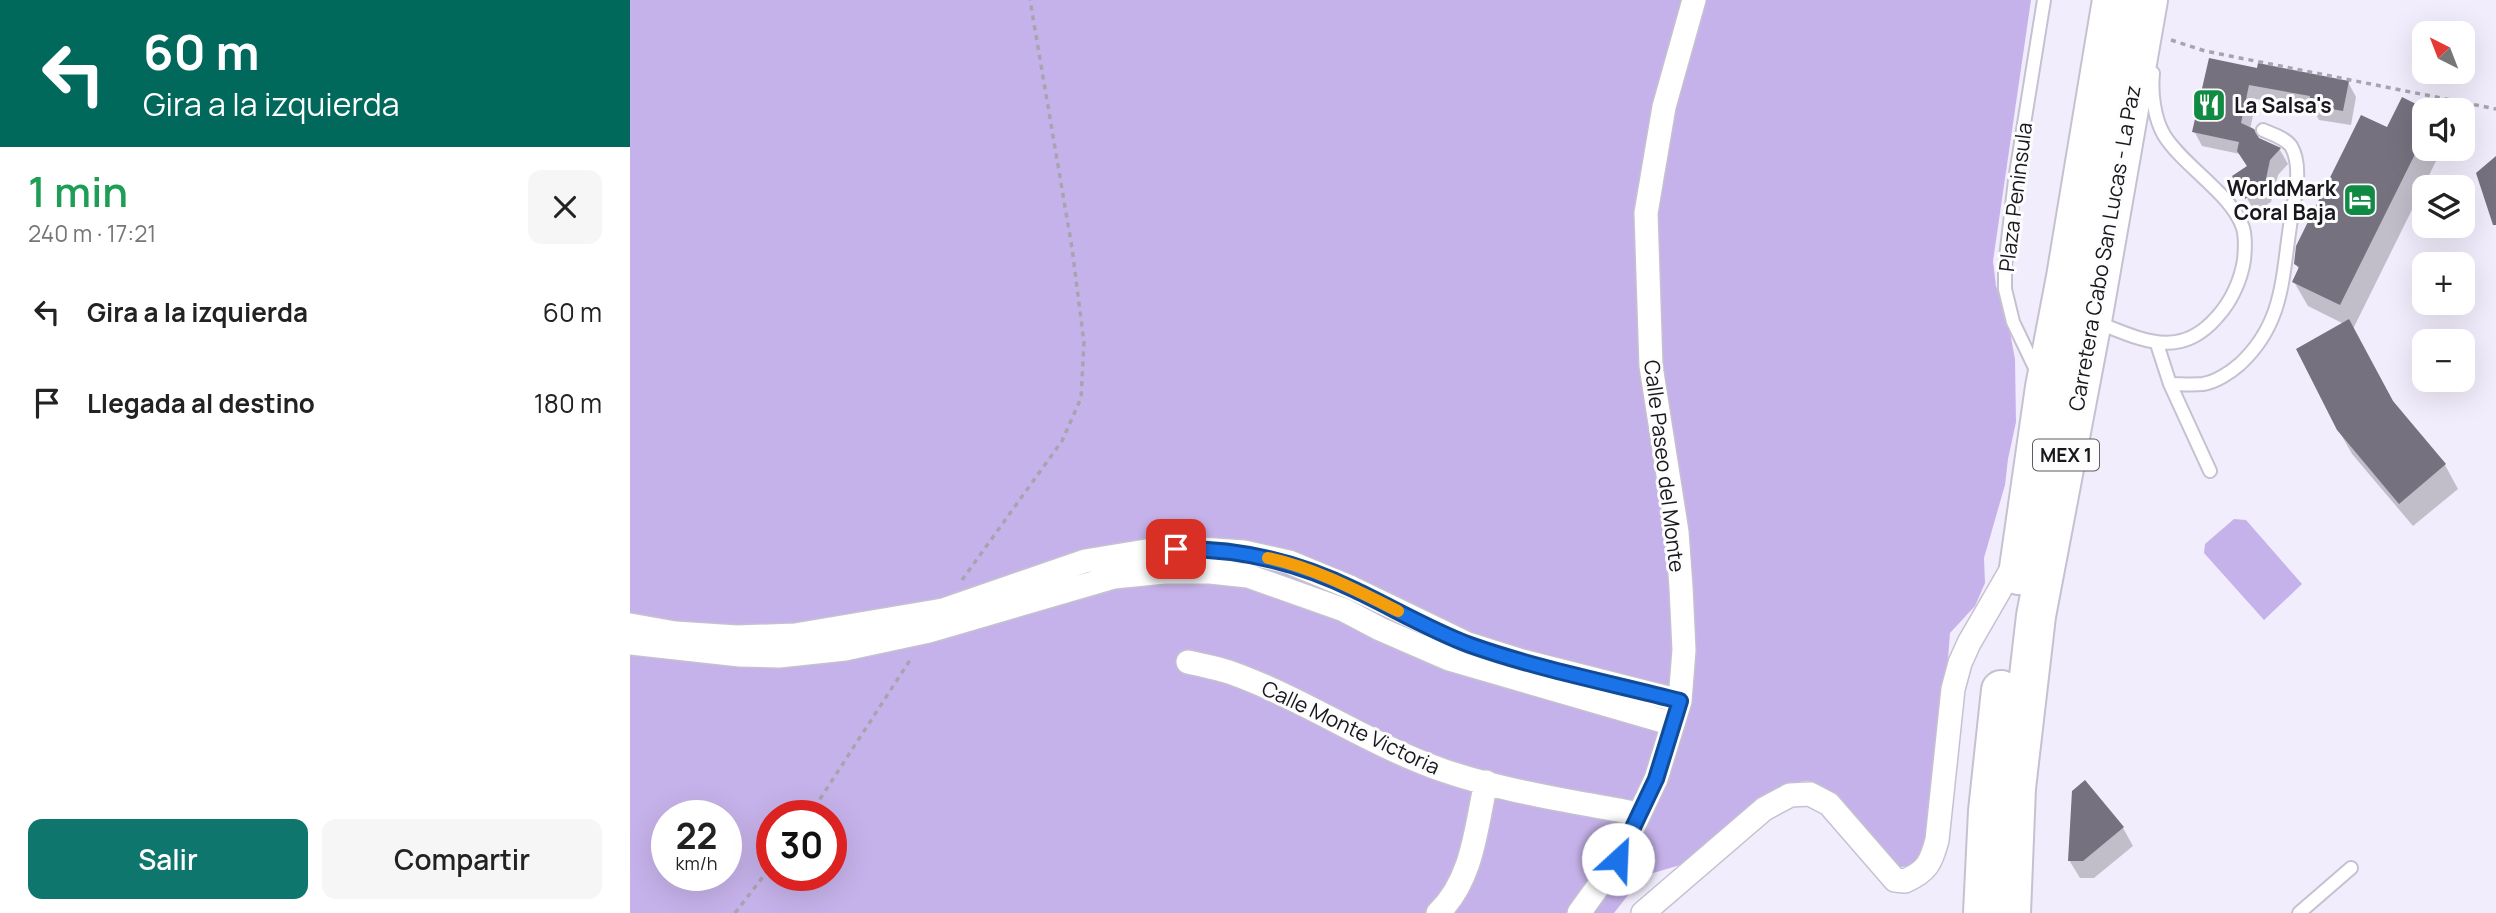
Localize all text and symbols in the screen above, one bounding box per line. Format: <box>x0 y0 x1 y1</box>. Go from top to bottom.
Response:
text: 60 m <box>143 18 260 85</box>
north arrow <box>2412 21 2474 84</box>
map controls <box>2412 21 2475 392</box>
icon: left <box>28 28 119 119</box>
text: Gira a la izquierda <box>143 82 399 126</box>
street label: Carretera Cabo San Lucas - La Paz <box>2062 83 2146 413</box>
restaurant icon: La Salsa's <box>2190 86 2228 124</box>
place label: La Salsa's <box>2234 91 2332 119</box>
button: sound <box>2412 98 2475 161</box>
street label: Plaza Peninsula <box>1992 121 2038 273</box>
text: 1 min <box>28 162 128 220</box>
button: close <box>528 170 602 244</box>
place label: WorldMark Coral Baja <box>2227 174 2337 226</box>
button: layers <box>2412 175 2475 238</box>
hotel icon: WorldMark Coral Baja <box>2341 181 2379 219</box>
text: 240 m · 17:21 <box>28 217 156 249</box>
button: + <box>2412 252 2475 315</box>
icon: left <box>28 293 66 331</box>
text: Gira a la izquierda <box>87 294 308 330</box>
text: 60 m <box>543 294 602 330</box>
button: − <box>2412 329 2475 392</box>
street label: Calle Paseo del Monte <box>1638 358 1692 574</box>
icon: arrive <box>28 384 66 422</box>
text: Llegada al destino <box>87 385 315 421</box>
text: 180 m <box>534 385 602 421</box>
road number: MEX 1 <box>2033 440 2099 470</box>
pin <box>1146 519 1206 579</box>
icon: arrive <box>1157 530 1195 568</box>
street label: Calle Monte Victoria <box>1257 673 1445 781</box>
speed limit sign: 30 <box>756 800 847 891</box>
text: 22 <box>676 812 717 860</box>
button: Salir <box>28 819 308 899</box>
button: Compartir <box>322 819 602 899</box>
position arrow <box>1581 822 1655 896</box>
text: km/h <box>676 851 717 875</box>

